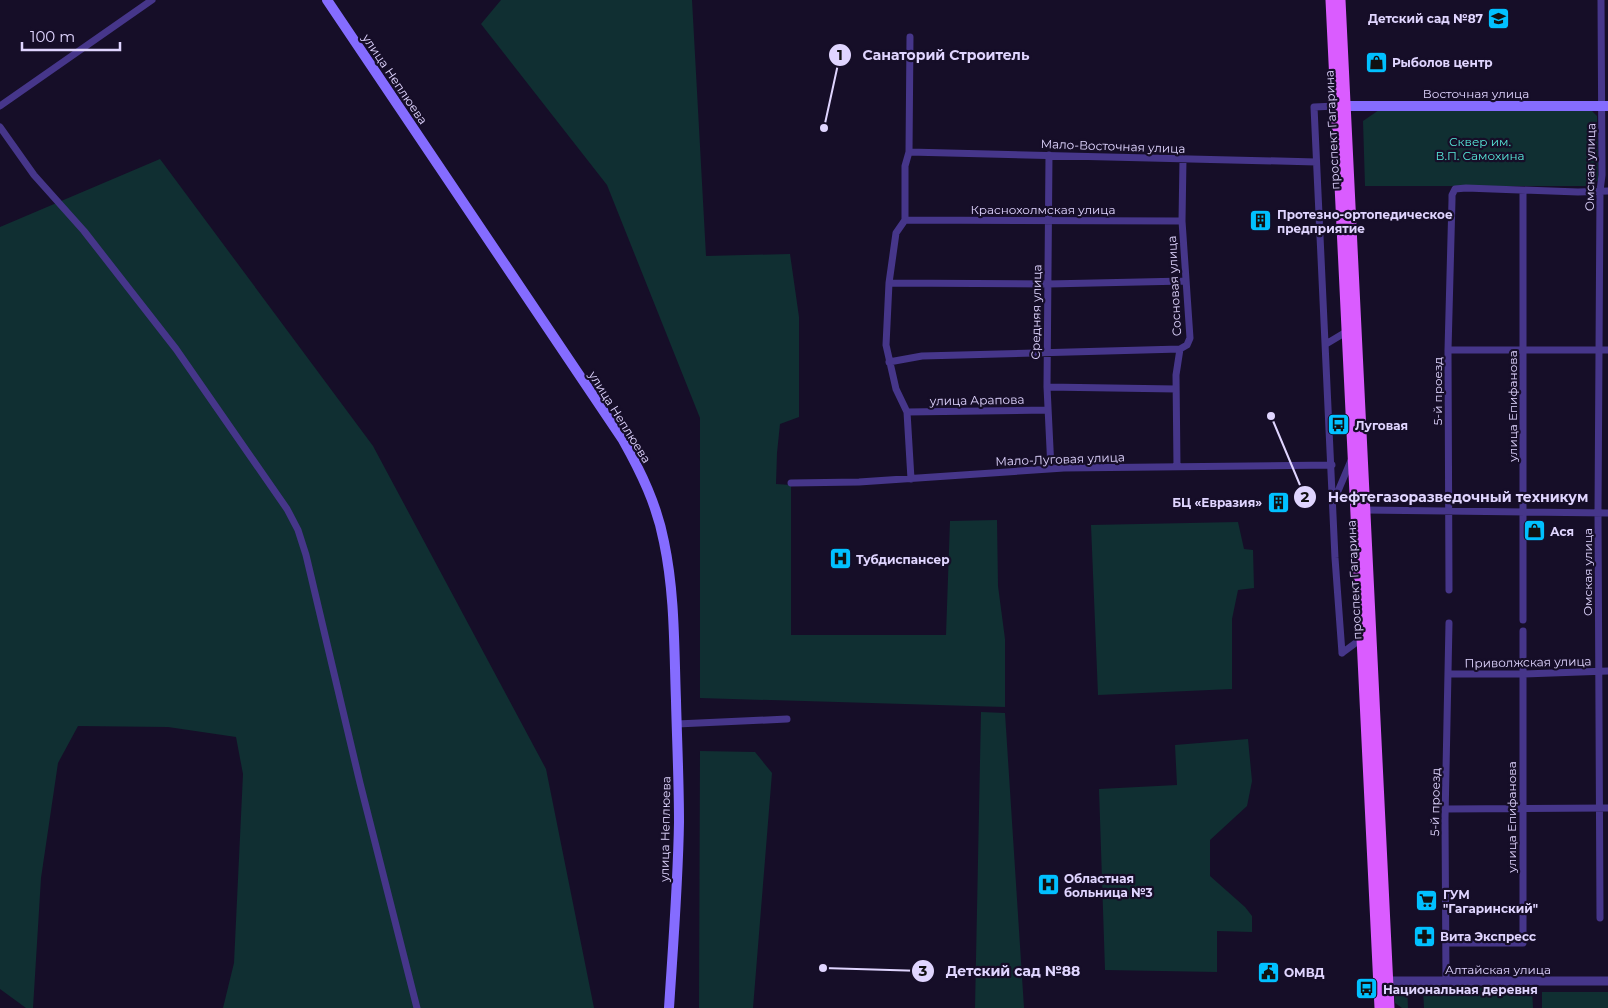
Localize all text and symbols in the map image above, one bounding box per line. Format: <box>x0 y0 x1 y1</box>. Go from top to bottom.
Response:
school or university icon: Детский сад №87 <box>1487 6 1511 30</box>
place label: Детский сад №87 <box>1368 11 1484 26</box>
scale bar <box>22 20 120 52</box>
text: 100 m <box>30 27 75 46</box>
street label: улица Неплюева <box>359 30 431 127</box>
callout: Санаторий Строитель <box>828 40 1040 69</box>
text: 1 <box>837 45 843 64</box>
text: Санаторий Строитель <box>863 46 1030 64</box>
shop icon: Рыболов центр <box>1364 50 1388 74</box>
place label: Рыболов центр <box>1392 55 1493 70</box>
street label: проспект Гагарина <box>1321 70 1343 190</box>
street label: Восточная улица <box>1423 86 1529 101</box>
street label: Омская улица <box>1582 123 1598 211</box>
park label: Сквер им. В.П. Самохина <box>1435 134 1525 163</box>
street label: Мало-Восточная улица <box>1040 136 1186 156</box>
street label: Краснохолмская улица <box>970 202 1116 217</box>
place label: Протезно-ортопедическое предприятие <box>1277 207 1453 236</box>
building icon: Протезно-ортопедическое предприятие <box>1249 209 1273 233</box>
street label: Сосновая улица <box>1164 235 1184 337</box>
street label: Средняя улица <box>1028 264 1044 360</box>
street label: улица Епифанова <box>1505 350 1520 463</box>
street label: 5-й проезд <box>1430 357 1445 425</box>
street label: улица Неплюева <box>585 367 654 466</box>
street label: улица Арапова <box>929 392 1024 408</box>
bus stop icon: Луговая <box>1327 413 1351 437</box>
place label: Луговая <box>1355 418 1408 433</box>
street label: Мало-Луговая улица <box>995 449 1125 469</box>
callout: Нефтегазоразведочный техникум <box>1292 483 1598 512</box>
text: 2 <box>1301 487 1310 506</box>
text: Нефтегазоразведочный техникум <box>1328 488 1588 506</box>
building icon: БЦ «Евразия» <box>1266 490 1290 514</box>
place label: БЦ «Евразия» <box>1172 495 1262 510</box>
shop icon: Ася <box>1522 519 1546 543</box>
street label: проспект Гагарина <box>1343 520 1365 640</box>
place label: Ася <box>1550 524 1574 539</box>
street label: Омская улица <box>1580 528 1595 616</box>
hospital icon: Тубдиспансер <box>828 547 852 571</box>
place label: Тубдиспансер <box>856 552 949 567</box>
street label: Приволжская улица <box>1464 653 1592 671</box>
street label: улица Епифанова <box>1504 761 1519 874</box>
street label: 5-й проезд <box>1427 768 1443 836</box>
street label: улица Неплюева <box>657 776 673 883</box>
place label: Областная больница №3 <box>1064 871 1153 900</box>
hospital icon: Областная больница №3 <box>1036 873 1060 897</box>
place label: ГУМ "Гагаринский" <box>1443 887 1538 916</box>
supermarket icon: ГУМ "Гагаринский" <box>1415 889 1439 913</box>
pharmacy icon: Вита Экспресс <box>1412 924 1436 948</box>
place label: Вита Экспресс <box>1440 929 1536 944</box>
callout: Детский сад №88 <box>910 956 1090 985</box>
public building icon: ОМВД <box>1256 960 1280 984</box>
text: 3 <box>918 961 928 980</box>
text: Детский сад №88 <box>946 962 1080 980</box>
street label: Алтайская улица <box>1445 962 1551 977</box>
place label: ОМВД <box>1284 965 1325 980</box>
bus stop icon: Национальная деревня <box>1355 977 1379 1001</box>
place label: Национальная деревня <box>1383 982 1538 997</box>

